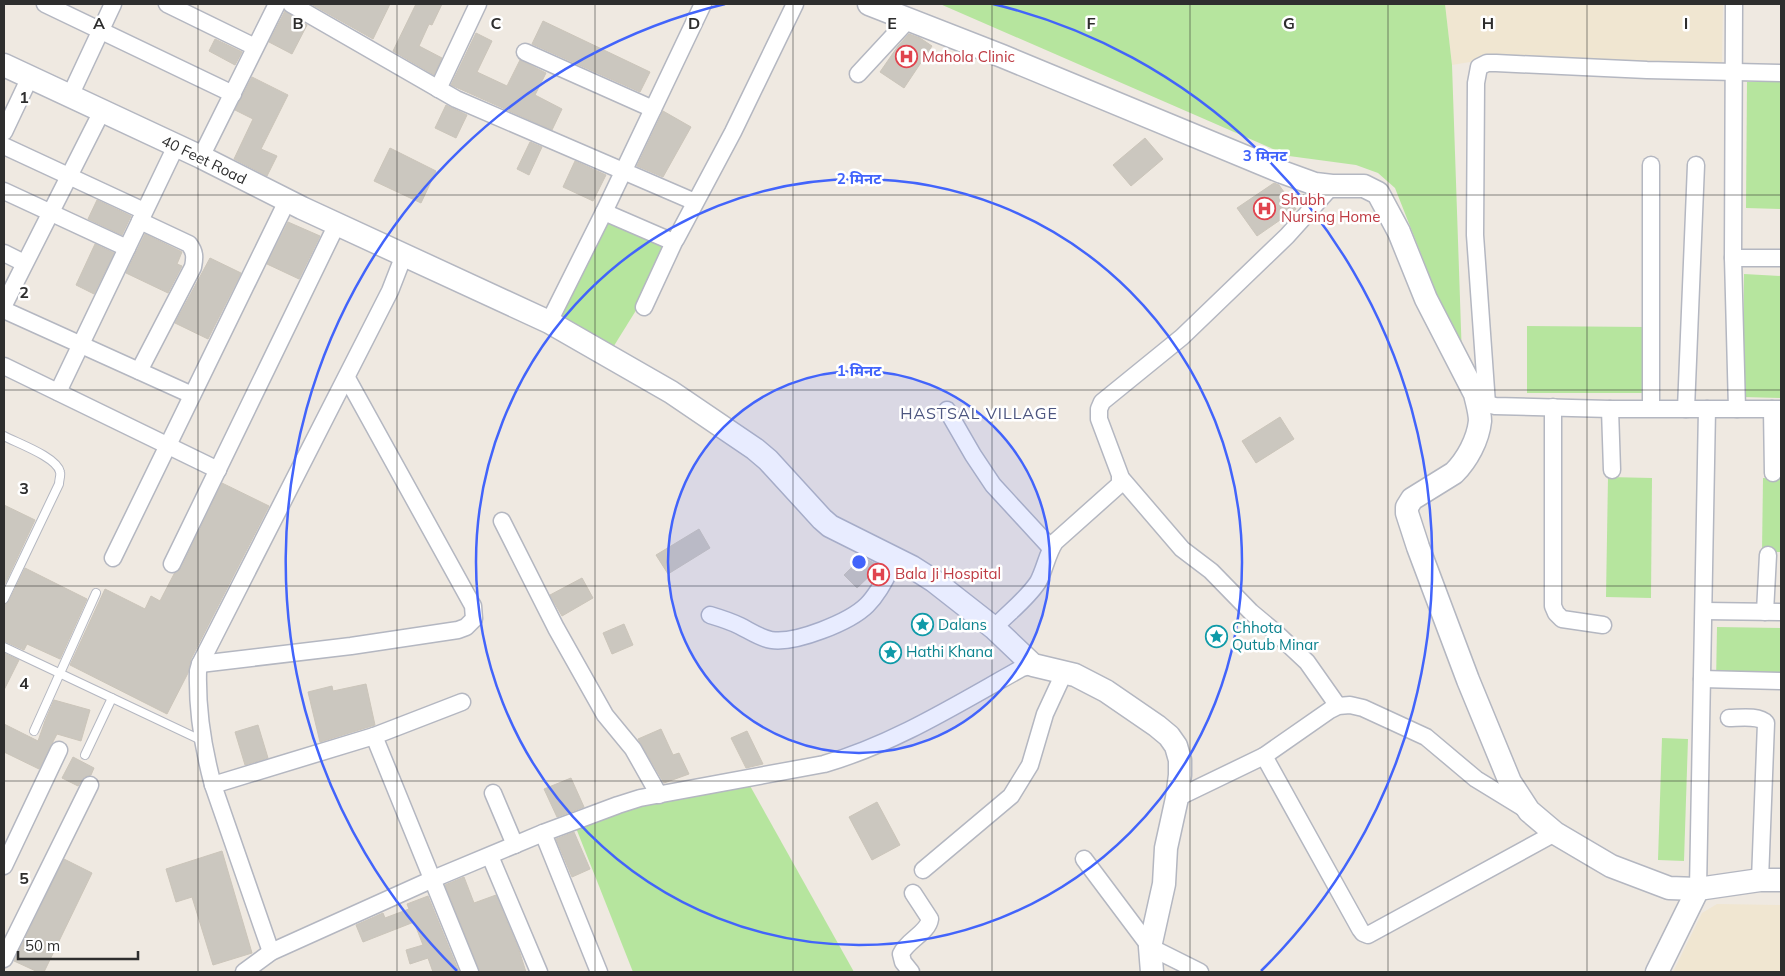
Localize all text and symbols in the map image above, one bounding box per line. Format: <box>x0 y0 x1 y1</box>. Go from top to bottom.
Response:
text: A <box>93 13 105 33</box>
text: B <box>292 13 304 33</box>
text: C <box>491 13 502 33</box>
text: D <box>688 13 700 33</box>
text: E <box>887 13 897 33</box>
text: F <box>1086 13 1096 33</box>
text: G <box>1283 13 1295 33</box>
text: H <box>1482 13 1494 33</box>
text: I <box>1684 13 1688 33</box>
hospital icon: Mahola Clinic <box>894 45 918 69</box>
place label: Mahola Clinic <box>922 47 1015 66</box>
text: 1 <box>19 87 29 107</box>
street label: 40 Feet Road <box>159 131 250 188</box>
text: 3 मिनट <box>1243 146 1288 165</box>
text: 2 मिनट <box>837 169 882 188</box>
place label: Shubh Nursing Home <box>1281 190 1380 226</box>
hospital icon: Shubh Nursing Home <box>1253 197 1277 221</box>
text: 2 <box>19 282 29 302</box>
text: 1 मिनट <box>837 361 882 380</box>
district label: HASTSAL VILLAGE <box>900 403 1058 423</box>
text: 3 <box>19 478 29 498</box>
centre of rings <box>850 553 868 571</box>
hospital icon: Bala Ji Hospital <box>867 562 891 586</box>
place label: Bala Ji Hospital <box>895 564 1001 583</box>
place icon: Dalans <box>910 613 934 637</box>
place label: Dalans <box>938 615 987 634</box>
place label: Chhota Qutub Minar <box>1232 618 1319 654</box>
place icon: Chhota Qutub Minar <box>1204 625 1228 649</box>
place icon: Hathi Khana <box>878 640 902 664</box>
place label: Hathi Khana <box>906 642 993 661</box>
text: 4 <box>19 673 29 693</box>
text: 5 <box>19 868 29 888</box>
scale bar <box>18 928 138 960</box>
text: 50 m <box>25 936 60 955</box>

